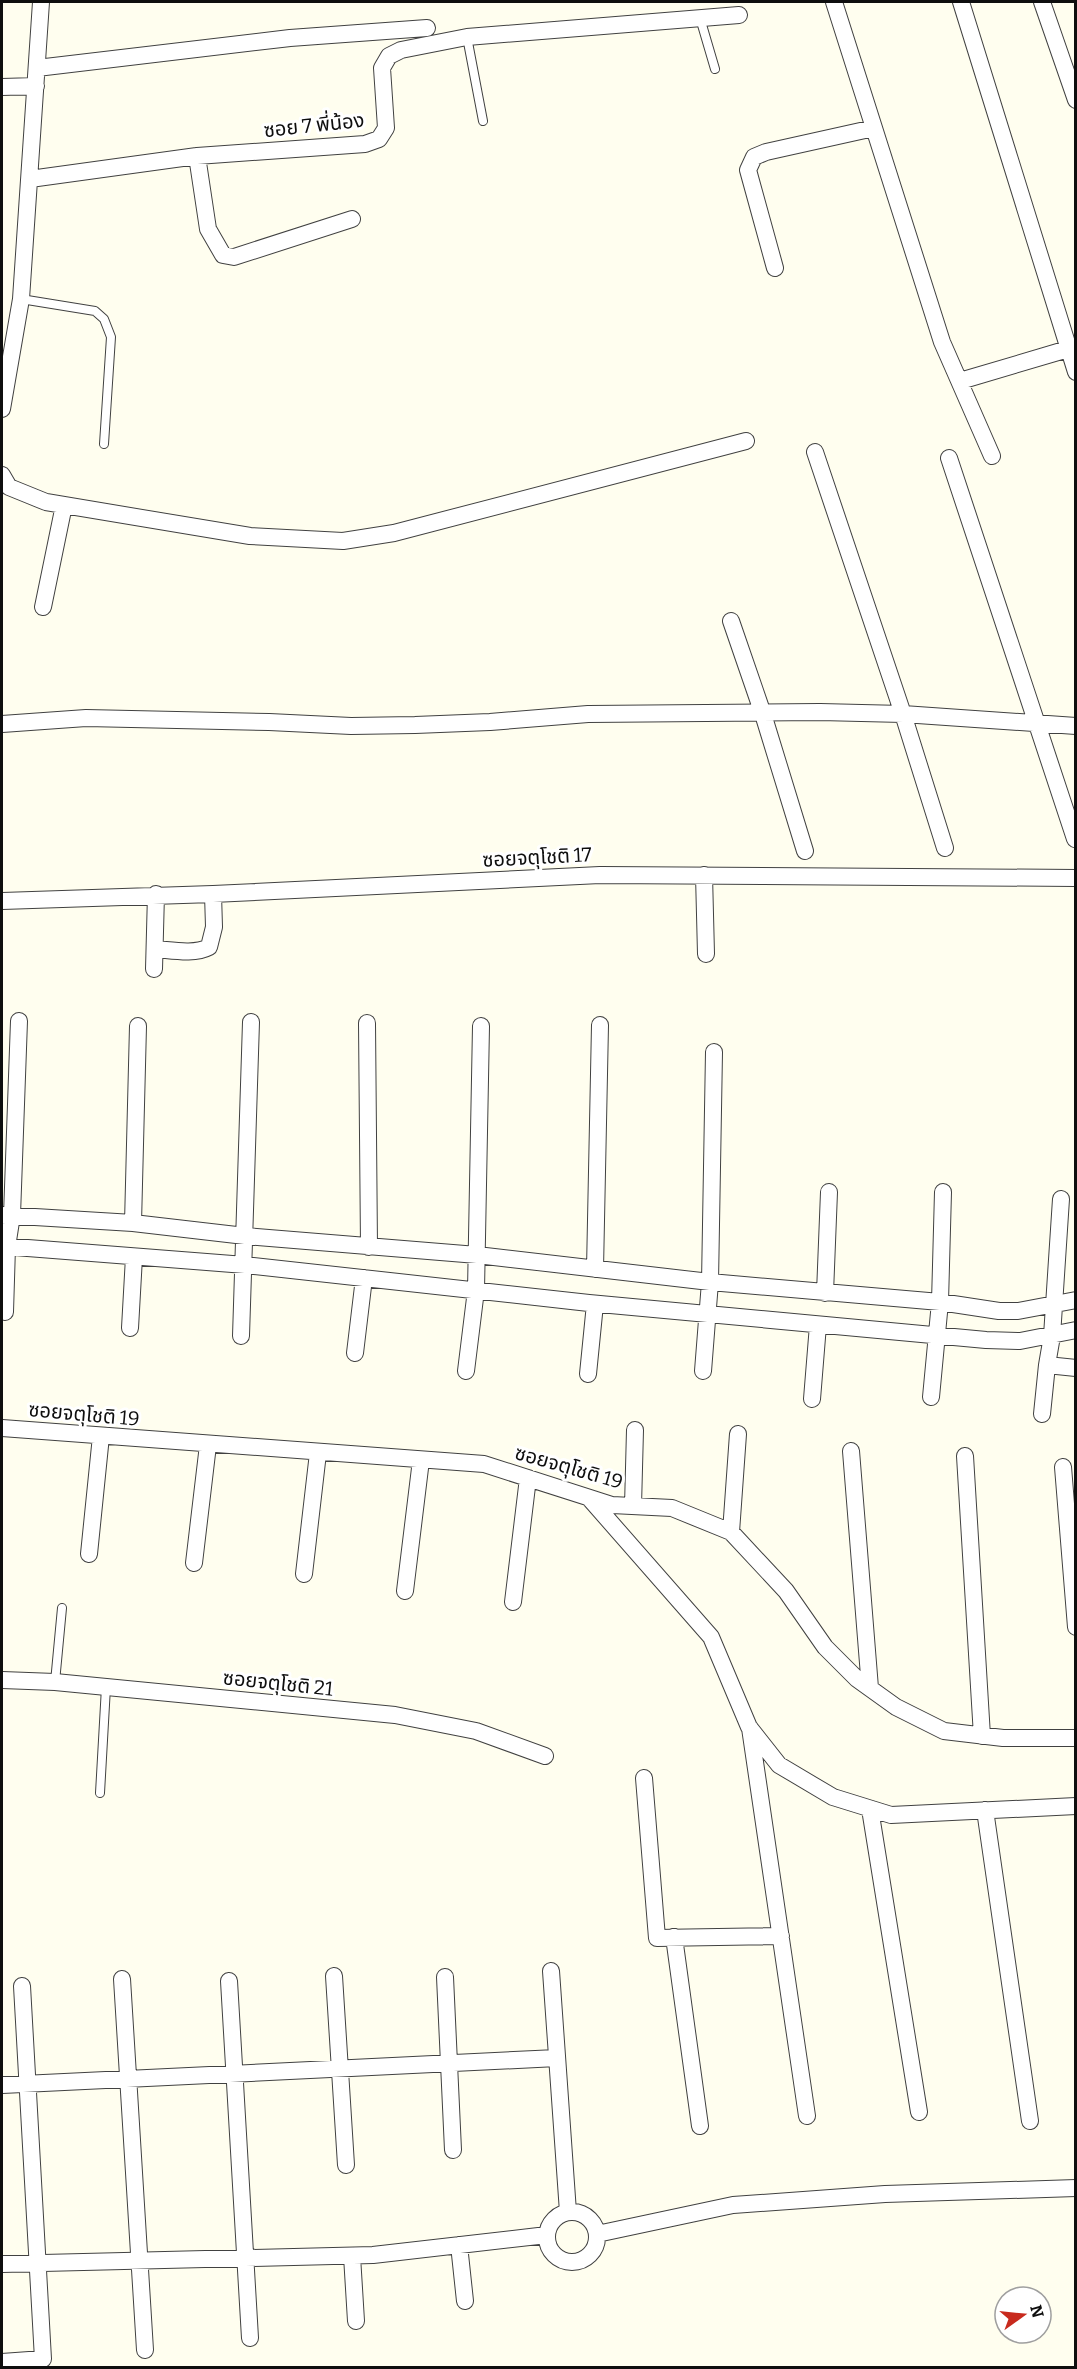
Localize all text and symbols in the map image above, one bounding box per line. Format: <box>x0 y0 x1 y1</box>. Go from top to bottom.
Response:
street label: ซอย 7 พี่น้อง <box>262 106 365 142</box>
street label: ซอยจตุโชติ 17 <box>482 842 592 872</box>
street label: ซอยจตุโชติ 19 <box>28 1397 140 1431</box>
street label: ซอยจตุโชติ 19 <box>512 1440 626 1494</box>
street label: ซอยจตุโชติ 21 <box>222 1665 334 1701</box>
north arrow <box>993 2285 1053 2345</box>
text: N <box>1026 2303 1048 2320</box>

